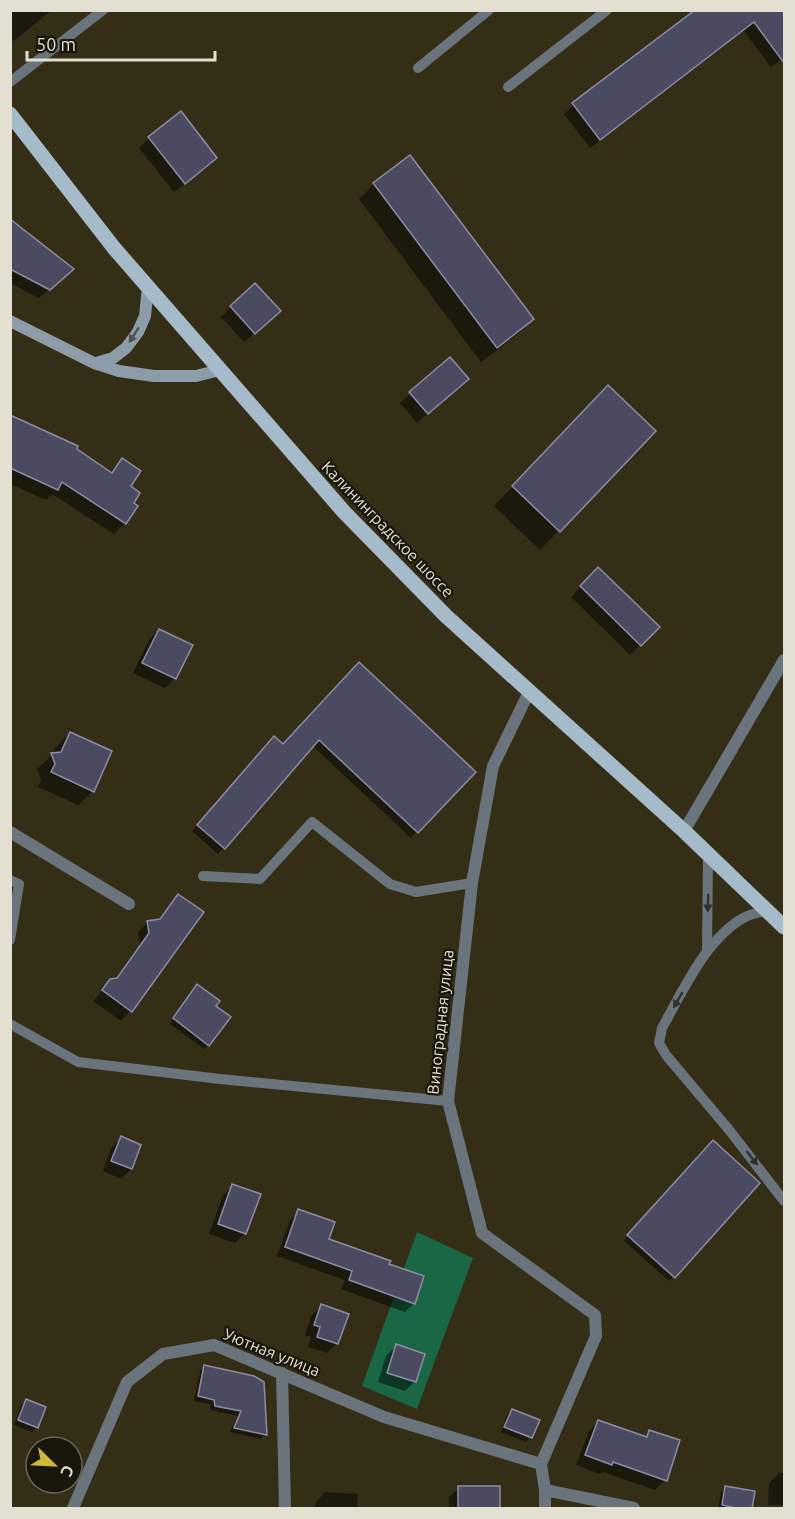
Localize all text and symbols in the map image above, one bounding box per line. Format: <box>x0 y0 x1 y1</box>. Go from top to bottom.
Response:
scale bar <box>27 24 214 62</box>
text: 50 m <box>36 34 76 54</box>
one-way arrow <box>129 327 140 344</box>
street label: Калининградское шоссе <box>318 457 458 601</box>
one-way arrow <box>703 893 712 912</box>
street label: Виноградная улица <box>423 949 457 1095</box>
one-way arrow <box>673 992 683 1009</box>
one-way arrow <box>745 1151 757 1166</box>
street label: Уютная улица <box>221 1324 323 1380</box>
north arrow <box>24 1435 84 1495</box>
text: С <box>57 1463 78 1479</box>

